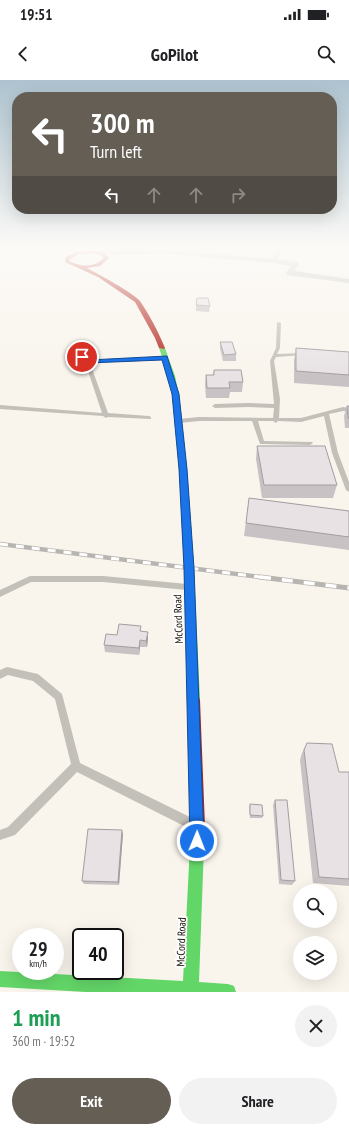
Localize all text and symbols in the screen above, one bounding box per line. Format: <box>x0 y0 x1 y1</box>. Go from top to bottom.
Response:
text: 19:51 <box>20 5 52 24</box>
icon: back <box>12 43 34 65</box>
text: GoPilot <box>151 43 198 66</box>
icon: search <box>315 43 337 65</box>
text: 300 m <box>90 104 154 141</box>
icon: left <box>24 108 76 160</box>
text: Turn left <box>90 140 142 163</box>
icon: left <box>101 184 123 206</box>
icon: ahead <box>143 184 165 206</box>
icon: ahead <box>185 184 207 206</box>
icon: right <box>227 184 249 206</box>
pin <box>65 340 99 374</box>
icon: arrive <box>71 346 93 368</box>
street label: McCord Road <box>170 594 186 644</box>
position arrow <box>176 820 218 862</box>
map controls <box>293 884 337 980</box>
button: search <box>293 884 337 928</box>
street label: McCord Road <box>173 917 189 967</box>
speed limit sign: 40 <box>72 928 124 980</box>
text: 29 <box>28 936 48 962</box>
button: layers <box>293 936 337 980</box>
text: km/h <box>29 957 47 970</box>
text: 1 min <box>12 1002 60 1033</box>
button: close <box>295 1005 337 1047</box>
text: 360 m · 19:52 <box>12 1033 75 1050</box>
button: Exit <box>12 1078 171 1124</box>
button: Share <box>179 1078 337 1124</box>

